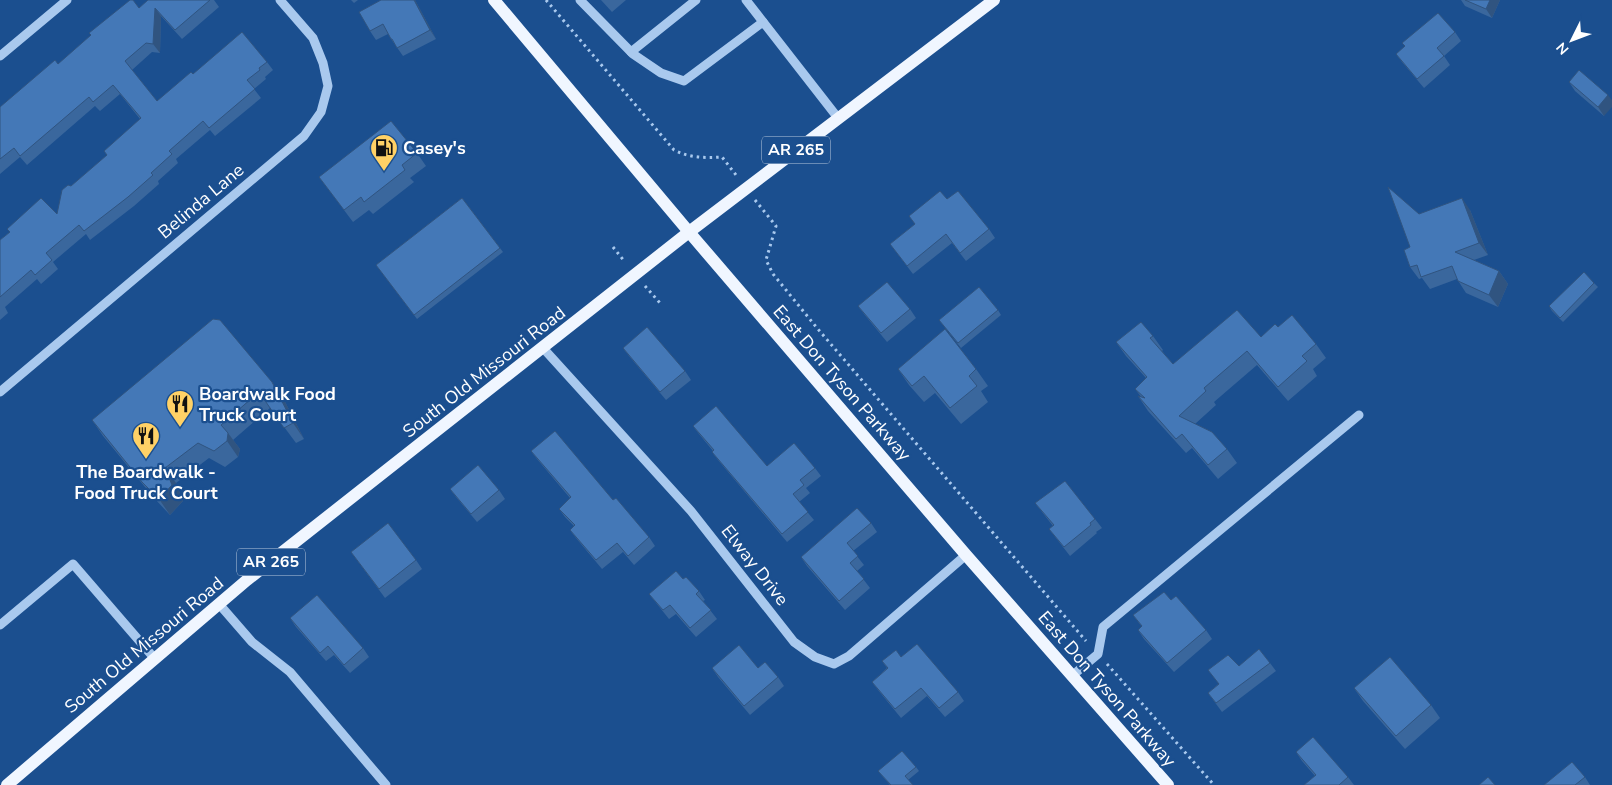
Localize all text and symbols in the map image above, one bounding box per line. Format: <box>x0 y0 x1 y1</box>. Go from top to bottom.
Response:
north arrow <box>1547 15 1597 65</box>
text: N <box>1552 38 1573 59</box>
fuel station icon: Casey's <box>369 133 399 172</box>
place label: Casey's <box>403 136 466 160</box>
road number: AR 265 <box>762 136 830 164</box>
street label: Belinda Lane <box>153 158 249 244</box>
street label: East Don Tyson Parkway <box>768 300 917 467</box>
street label: South Old Missouri Road <box>398 301 570 443</box>
place label: Boardwalk Food Truck Court <box>199 382 336 427</box>
restaurant icon: Boardwalk Food Truck Court <box>165 389 195 428</box>
restaurant icon: The Boardwalk - Food Truck Court <box>131 421 161 460</box>
place label: The Boardwalk - Food Truck Court <box>74 460 218 505</box>
street label: Elway Drive <box>716 520 794 610</box>
road number: AR 265 <box>237 548 305 576</box>
street label: South Old Missouri Road <box>59 571 229 719</box>
street label: East Don Tyson Parkway <box>1033 606 1182 773</box>

